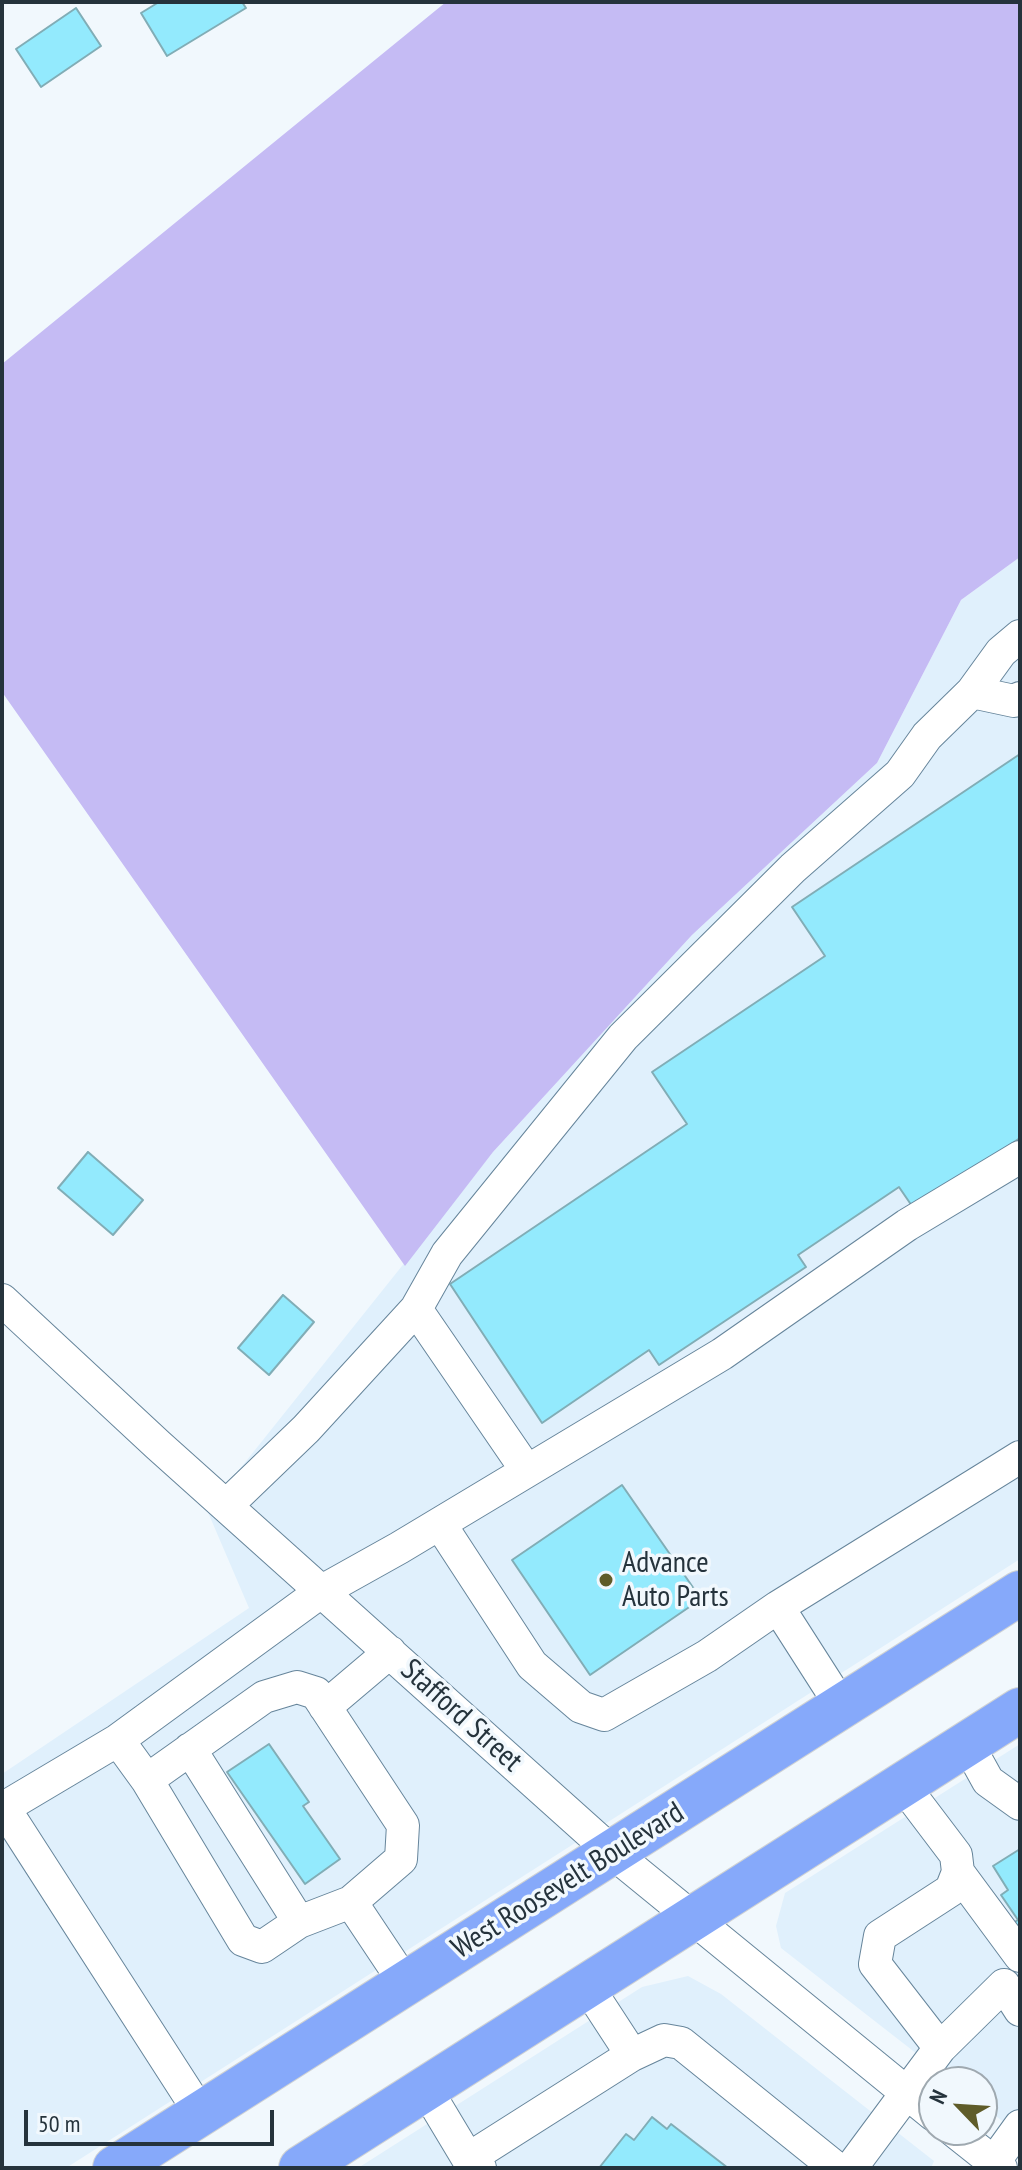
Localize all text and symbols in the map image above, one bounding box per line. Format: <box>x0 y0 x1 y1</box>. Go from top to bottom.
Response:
place label: Advance Auto Parts <box>622 1545 729 1616</box>
marker: Advance Auto Parts <box>597 1571 615 1589</box>
street label: Stafford Street <box>393 1652 529 1780</box>
street label: West Roosevelt Boulevard <box>445 1795 691 1967</box>
north arrow <box>918 2066 998 2146</box>
text: N <box>923 2085 953 2108</box>
scale bar <box>28 2094 278 2144</box>
text: 50 m <box>38 2108 80 2139</box>

